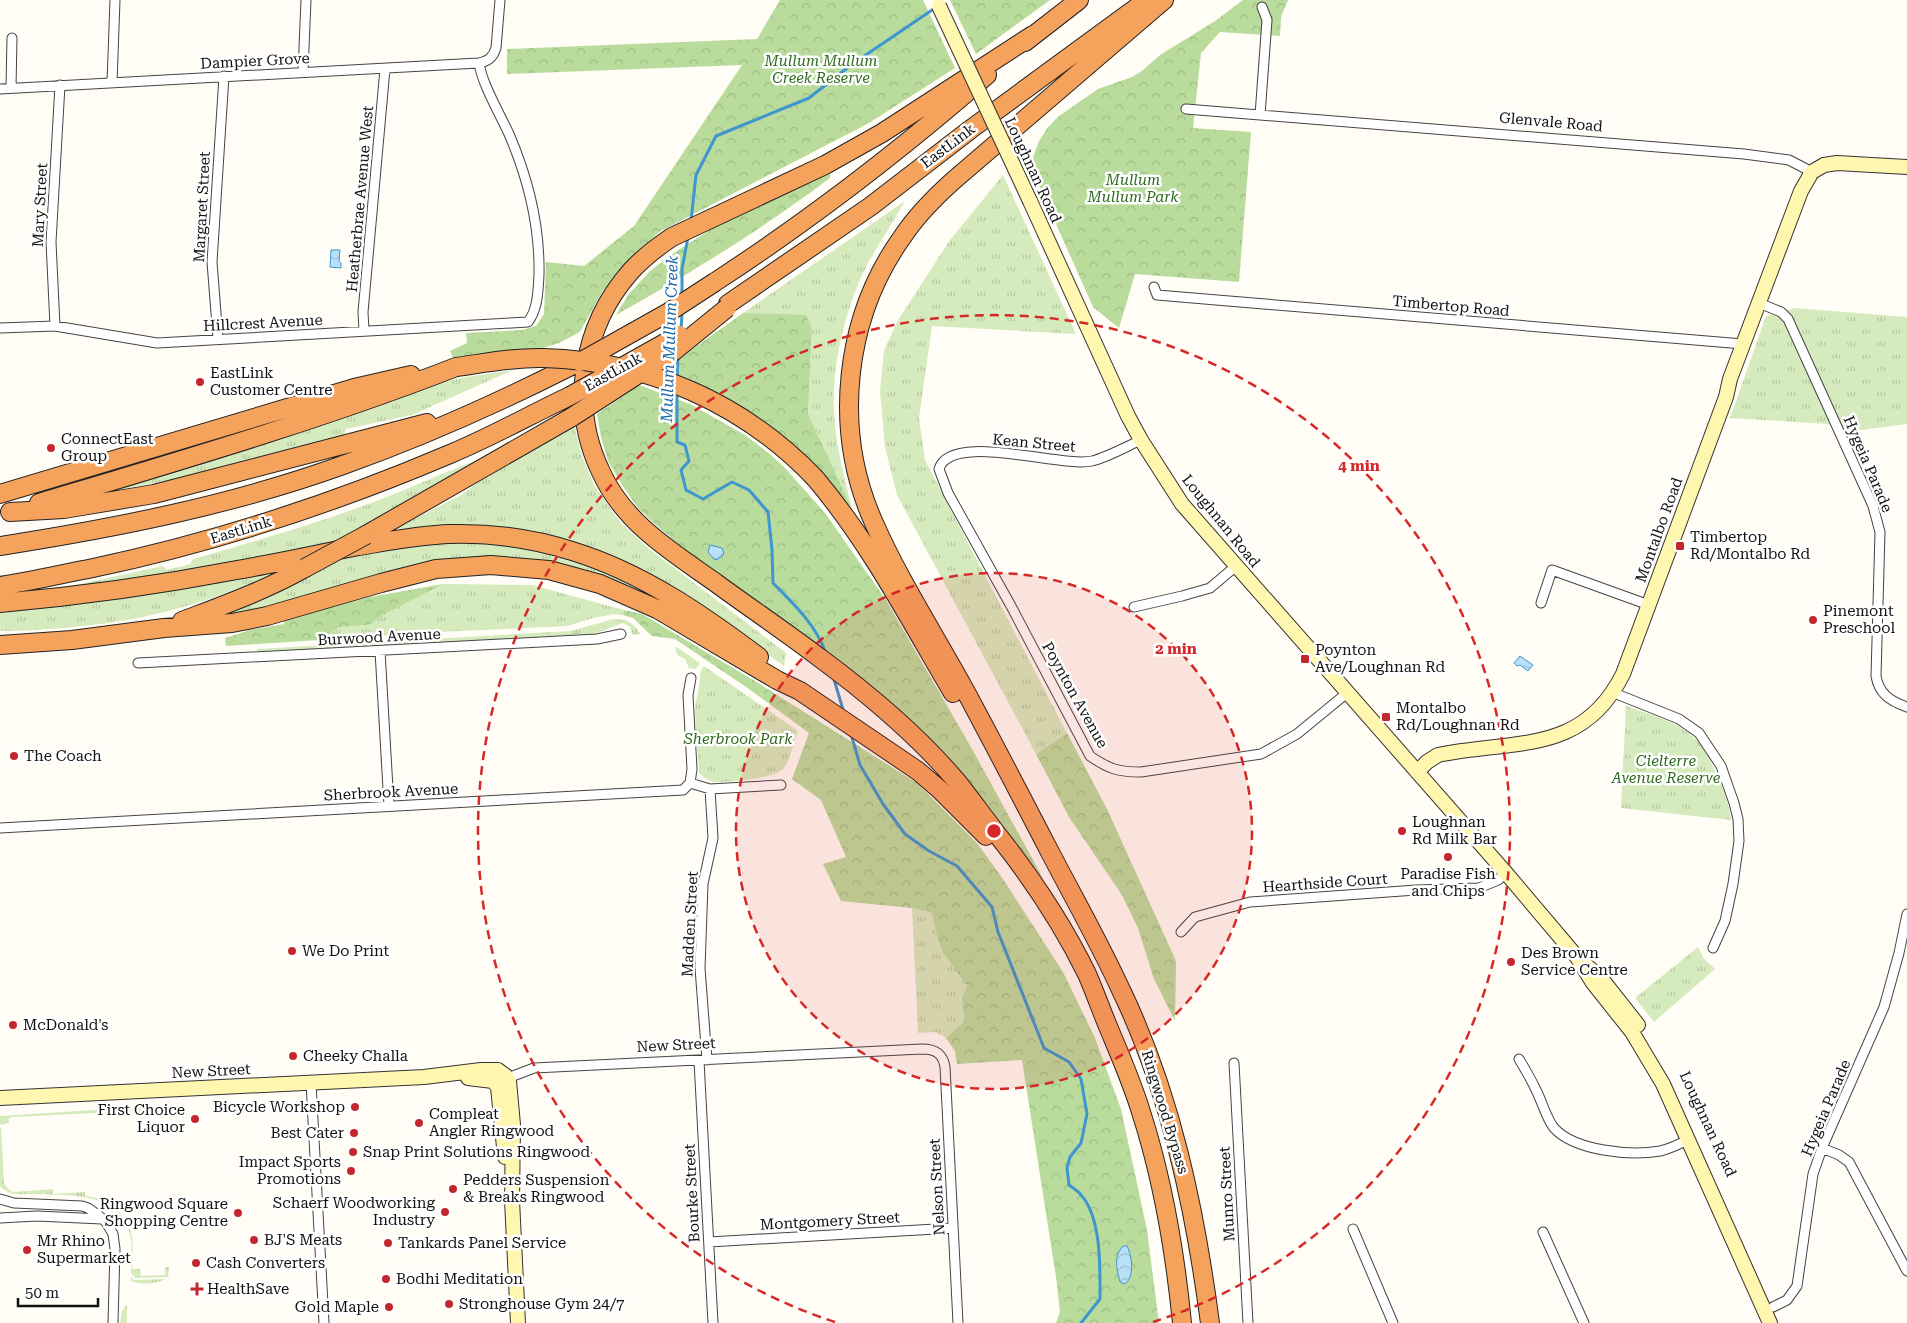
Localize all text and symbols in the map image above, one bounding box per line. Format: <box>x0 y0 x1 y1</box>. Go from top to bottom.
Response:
street label: Dampier Grove <box>200 49 310 73</box>
park label: Mullum Mullum Creek Reserve <box>764 52 877 87</box>
street label: Heatherbrae Avenue West <box>343 105 377 293</box>
street label: Glenvale Road <box>1498 109 1604 136</box>
street label: Loughnan Road <box>1001 114 1065 226</box>
street label: EastLink <box>917 119 979 172</box>
street label: Margaret Street <box>190 151 214 263</box>
street label: Mary Street <box>29 162 51 248</box>
park label: Mullum Mullum Park <box>1087 171 1179 206</box>
water label: Mullum Mullum Creek <box>657 255 682 424</box>
street label: Timbertop Road <box>1392 292 1511 320</box>
street label: Hillcrest Avenue <box>203 311 323 335</box>
street label: EastLink <box>581 348 646 395</box>
place label: EastLink Customer Centre <box>210 364 332 399</box>
marker: EastLink Customer Centre <box>194 376 206 388</box>
street label: Hygeia Parade <box>1840 413 1896 515</box>
place label: ConnectEast Group <box>61 430 154 465</box>
street label: Kean Street <box>992 430 1077 456</box>
marker: ConnectEast Group <box>45 442 57 454</box>
text: 4 min <box>1338 457 1380 475</box>
street label: Loughnan Road <box>1178 471 1264 571</box>
street label: Montalbo Road <box>1632 474 1687 585</box>
street label: EastLink <box>208 512 274 548</box>
place label: Timbertop Rd/Montalbo Rd <box>1690 528 1811 563</box>
marker: Timbertop Rd/Montalbo Rd <box>1674 540 1686 552</box>
place label: Pinemont Preschool <box>1823 602 1895 637</box>
marker: Pinemont Preschool <box>1807 614 1819 626</box>
street label: Burwood Avenue <box>317 625 441 649</box>
street label: Poynton Avenue <box>1038 639 1112 751</box>
text: 2 min <box>1155 640 1197 658</box>
place label: Poynton Ave/Loughnan Rd <box>1315 641 1445 676</box>
marker: Poynton Ave/Loughnan Rd <box>1299 653 1311 665</box>
place label: Montalbo Rd/Loughnan Rd <box>1396 699 1520 734</box>
marker: Montalbo Rd/Loughnan Rd <box>1380 711 1392 723</box>
park label: Sherbrook Park <box>683 730 793 748</box>
place label: The Coach <box>24 747 102 765</box>
marker: The Coach <box>8 750 20 762</box>
park label: Cielterre Avenue Reserve <box>1611 752 1721 787</box>
street label: Sherbrook Avenue <box>323 779 459 805</box>
place label: Loughnan Rd Milk Bar <box>1412 813 1497 848</box>
centre of rings <box>985 822 1003 840</box>
marker: Loughnan Rd Milk Bar <box>1396 825 1408 837</box>
marker: Paradise Fish and Chips <box>1442 851 1454 863</box>
place label: Paradise Fish and Chips <box>1400 865 1496 900</box>
street label: Madden Street <box>678 870 702 977</box>
street label: Hearthside Court <box>1262 870 1388 896</box>
place label: We Do Print <box>302 942 390 960</box>
place label: Des Brown Service Centre <box>1521 944 1628 979</box>
marker: We Do Print <box>286 945 298 957</box>
marker: Des Brown Service Centre <box>1505 956 1517 968</box>
place label: McDonald's <box>23 1016 109 1034</box>
marker: McDonald's <box>7 1019 19 1031</box>
street label: New Street <box>636 1034 716 1056</box>
place label: Cheeky Challa <box>303 1047 408 1065</box>
street label: Ringwood Bypass <box>1138 1048 1192 1176</box>
marker: Cheeky Challa <box>287 1050 299 1062</box>
street label: Hygeia Parade <box>1798 1057 1854 1159</box>
street label: New Street <box>171 1060 251 1082</box>
street label: Loughnan Road <box>1676 1068 1740 1180</box>
place label: Bicycle Workshop <box>213 1098 345 1116</box>
place label: First Choice Liquor <box>97 1101 185 1136</box>
marker: Bicycle Workshop <box>349 1101 361 1113</box>
place label: Compleat Angler Ringwood <box>429 1105 555 1140</box>
marker: First Choice Liquor <box>189 1113 201 1125</box>
marker: Compleat Angler Ringwood <box>413 1117 425 1129</box>
place label: Best Cater <box>271 1124 344 1142</box>
marker: Best Cater <box>348 1127 360 1139</box>
street label: Nelson Street <box>925 1138 949 1236</box>
place label: Snap Print Solutions Ringwood <box>363 1143 591 1161</box>
street label: Bourke Street <box>680 1143 704 1243</box>
marker: Snap Print Solutions Ringwood <box>347 1146 359 1158</box>
street label: Munro Street <box>1215 1146 1238 1242</box>
place label: Impact Sports Promotions <box>239 1153 341 1188</box>
marker: Impact Sports Promotions <box>345 1165 357 1177</box>
place label: Pedders Suspension & Breaks Ringwood <box>463 1171 610 1206</box>
marker: Pedders Suspension & Breaks Ringwood <box>447 1183 459 1195</box>
place label: Schaerf Woodworking Industry <box>273 1194 435 1229</box>
place label: Ringwood Square Shopping Centre <box>100 1195 228 1230</box>
marker: Schaerf Woodworking Industry <box>439 1206 451 1218</box>
marker: Ringwood Square Shopping Centre <box>232 1207 244 1219</box>
street label: Montgomery Street <box>760 1208 901 1234</box>
place label: BJ'S Meats <box>264 1231 342 1249</box>
place label: Mr Rhino Supermarket <box>37 1232 131 1267</box>
marker: BJ'S Meats <box>248 1234 260 1246</box>
place label: Tankards Panel Service <box>398 1234 566 1252</box>
marker: Tankards Panel Service <box>382 1237 394 1249</box>
marker: Mr Rhino Supermarket <box>21 1244 33 1256</box>
place label: Cash Converters <box>206 1254 325 1272</box>
marker: Cash Converters <box>190 1257 202 1269</box>
place label: Bodhi Meditation <box>396 1270 523 1288</box>
marker: Bodhi Meditation <box>380 1273 392 1285</box>
scale bar <box>18 1276 98 1308</box>
place label: HealthSave <box>207 1280 289 1298</box>
marker: HealthSave <box>191 1283 203 1295</box>
text: 50 m <box>25 1284 60 1302</box>
place label: Stronghouse Gym 24/7 <box>459 1295 624 1313</box>
place label: Gold Maple <box>295 1298 379 1316</box>
marker: Stronghouse Gym 24/7 <box>443 1298 455 1310</box>
marker: Gold Maple <box>383 1301 395 1313</box>

